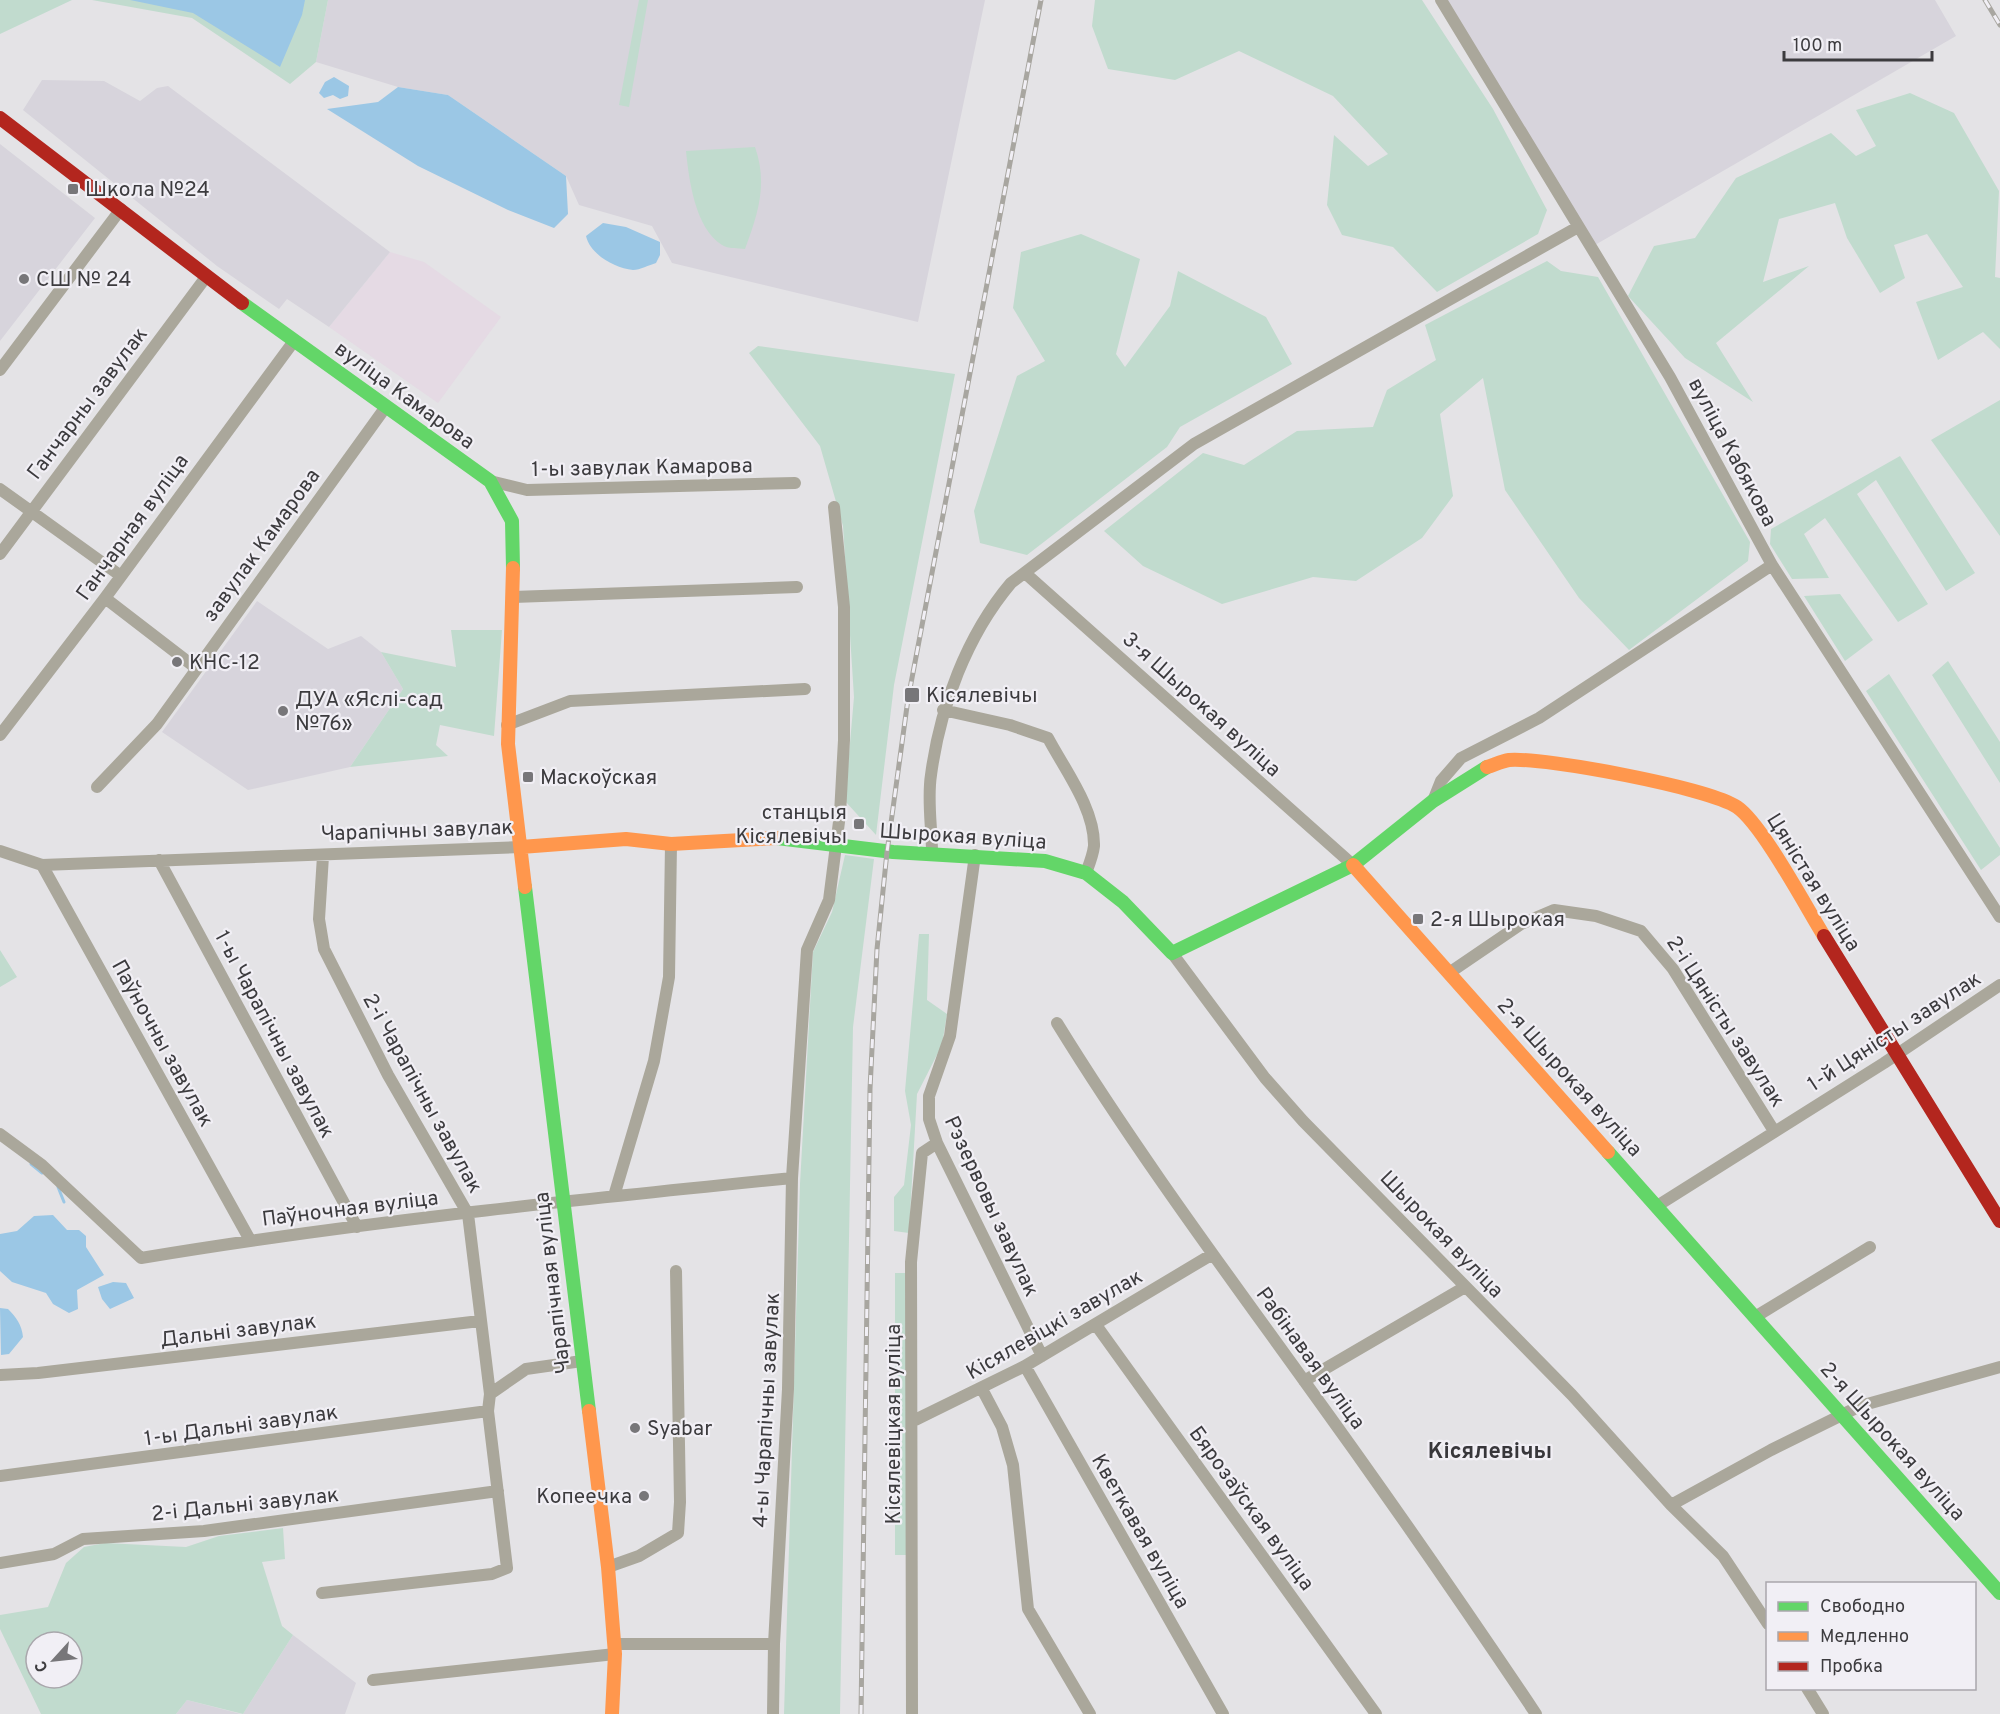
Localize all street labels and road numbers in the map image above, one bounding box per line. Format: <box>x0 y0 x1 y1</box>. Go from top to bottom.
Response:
street label: Ганчарны завулак <box>22 322 154 486</box>
street label: вуліца Камарова <box>329 336 480 456</box>
street label: вуліца Кабякова <box>1681 374 1782 532</box>
street label: Ганчарная вуліца <box>71 449 196 607</box>
street label: 1-ы завулак Камарова <box>531 453 753 484</box>
street label: завулак Камарова <box>197 464 327 628</box>
street label: 3-я Шырокая вуліца <box>1116 627 1286 784</box>
street label: Цяністая вуліца <box>1759 809 1866 957</box>
street label: Чарапічны завулак <box>320 815 514 848</box>
street label: Шырокая вуліца <box>879 818 1047 857</box>
street label: 1-ы Чарапічны завулак <box>208 926 340 1143</box>
street label: 2-і Цяністы завулак <box>1659 931 1790 1113</box>
street label: Паўночны завулак <box>105 955 219 1132</box>
street label: 1-й Цяністы завулак <box>1803 966 1987 1099</box>
street label: 2-і Чарапічны завулак <box>356 989 488 1198</box>
street label: 2-я Шырокая вуліца <box>1490 993 1647 1163</box>
street label: Рэзервовы завулак <box>937 1112 1044 1301</box>
street label: Шырокая вуліца <box>1373 1166 1509 1305</box>
street label: Паўночная вуліца <box>260 1185 440 1234</box>
street label: Чарапічная вуліца <box>529 1190 578 1375</box>
street label: Кісялевіцкі завулак <box>962 1264 1148 1387</box>
street label: Рабінавая вуліца <box>1249 1282 1371 1435</box>
street label: 4-ы Чарапічны завулак <box>748 1292 787 1528</box>
street label: Дальні завулак <box>159 1309 318 1354</box>
street label: Кісялевіцкая вуліца <box>881 1324 908 1524</box>
street label: 2-я Шырокая вуліца <box>1813 1357 1970 1527</box>
street label: 1-ы Дальні завулак <box>143 1400 340 1453</box>
street label: Бярозаўская вуліца <box>1182 1421 1320 1597</box>
street label: Кветкавая вуліца <box>1084 1449 1195 1614</box>
street label: 2-і Дальні завулак <box>150 1482 340 1529</box>

